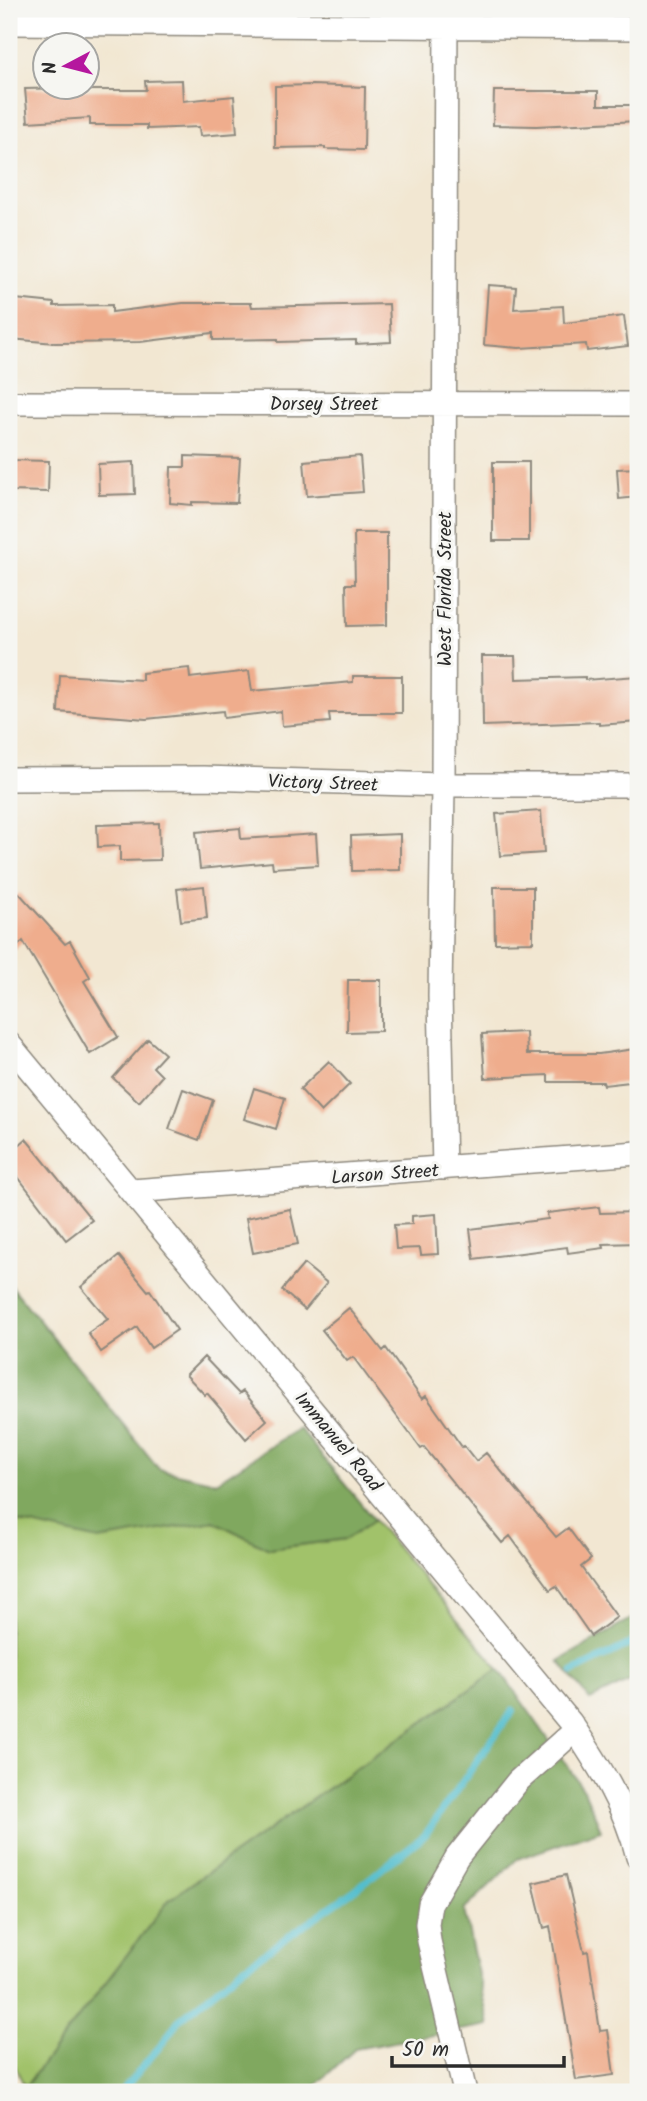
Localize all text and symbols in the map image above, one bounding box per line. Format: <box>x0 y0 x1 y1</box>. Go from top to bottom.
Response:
north arrow <box>32 32 102 102</box>
text: N <box>35 60 67 76</box>
street label: Dorsey Street <box>270 390 379 420</box>
street label: West Florida Street <box>431 511 461 666</box>
street label: Victory Street <box>267 767 379 801</box>
street label: Larson Street <box>330 1156 441 1194</box>
street label: Immanuel Road <box>286 1385 389 1500</box>
scale bar <box>392 2024 563 2068</box>
text: 50 m <box>402 2034 449 2067</box>

